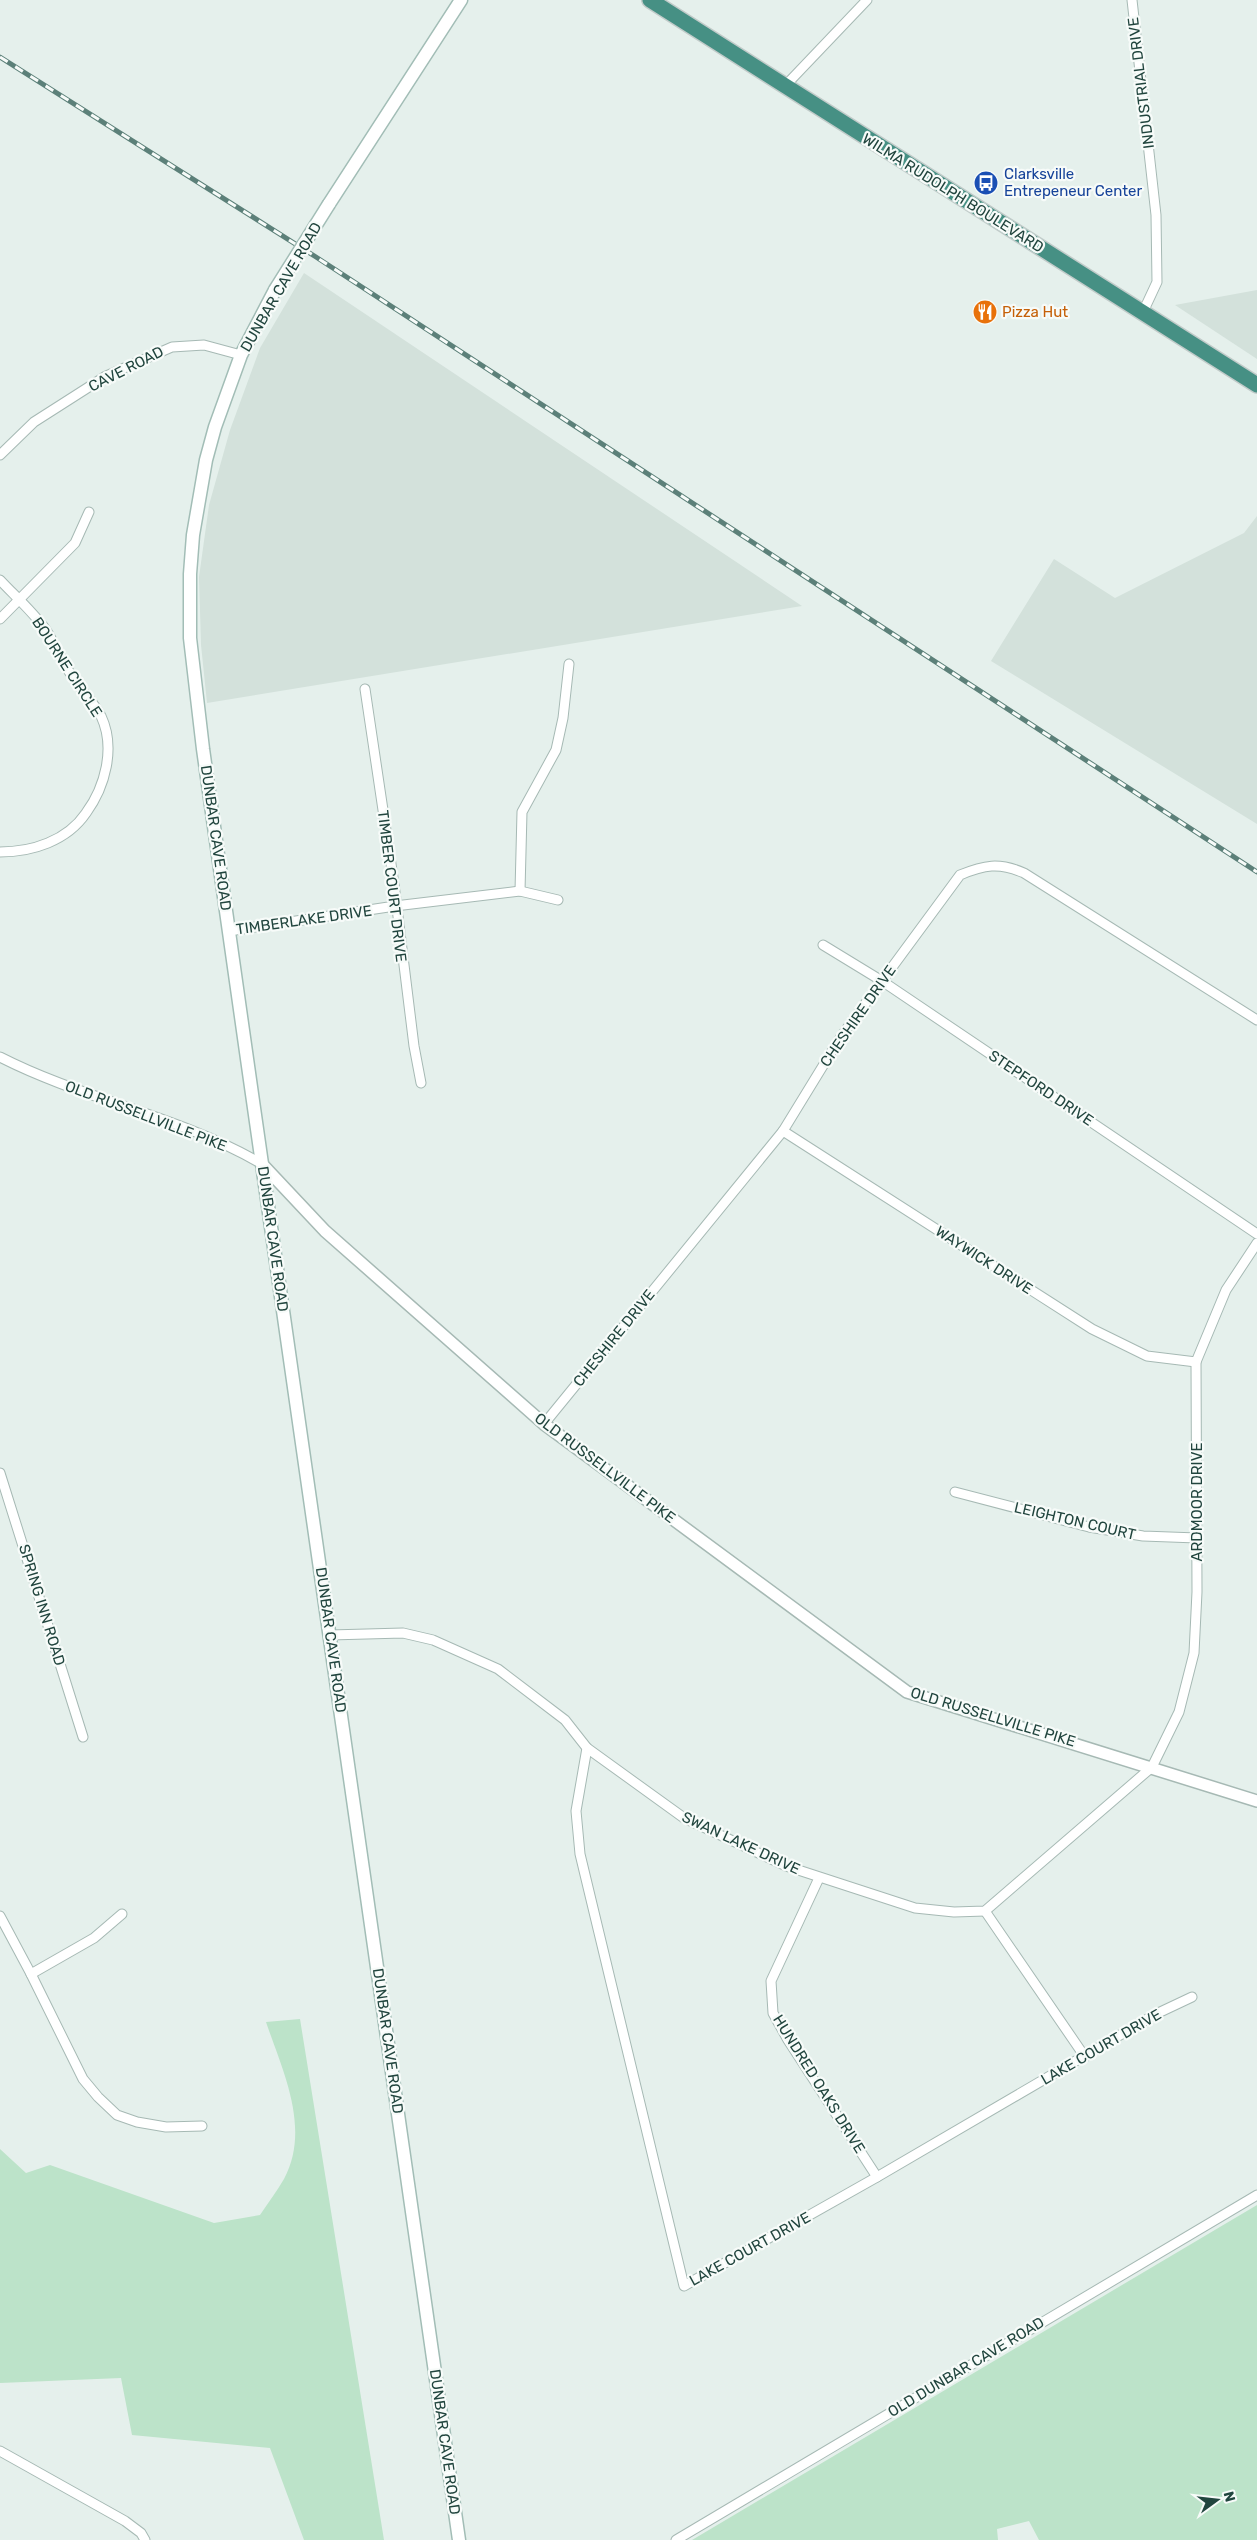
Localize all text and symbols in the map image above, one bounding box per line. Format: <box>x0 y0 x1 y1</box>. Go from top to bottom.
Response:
street label: INDUSTRIAL DRIVE <box>1124 16 1158 150</box>
street label: WILMA RUDOLPH BOULEVARD <box>859 130 1047 256</box>
place label: Clarksville Entrepeneur Center <box>1004 165 1142 200</box>
bus stop icon: Clarksville Entrepeneur Center <box>973 170 999 196</box>
street label: DUNBAR CAVE ROAD <box>237 219 325 355</box>
restaurant icon: Pizza Hut <box>972 299 998 325</box>
place label: Pizza Hut <box>1002 303 1068 321</box>
street label: CAVE ROAD <box>85 342 167 396</box>
street label: BOURNE CIRCLE <box>28 614 106 720</box>
street label: DUNBAR CAVE ROAD <box>197 764 235 912</box>
street label: TIMBER COURT DRIVE <box>374 809 410 963</box>
street label: TIMBERLAKE DRIVE <box>235 902 373 938</box>
street label: CHESHIRE DRIVE <box>816 962 900 1070</box>
street label: STEPFORD DRIVE <box>985 1046 1097 1130</box>
street label: OLD RUSSELLVILLE PIKE <box>63 1077 229 1155</box>
street label: DUNBAR CAVE ROAD <box>254 1165 292 1313</box>
street label: WAYWICK DRIVE <box>932 1222 1036 1298</box>
street label: CHESHIRE DRIVE <box>569 1286 659 1390</box>
street label: OLD RUSSELLVILLE PIKE <box>531 1409 679 1527</box>
street label: ARDMOOR DRIVE <box>1188 1442 1206 1562</box>
street label: LEIGHTON COURT <box>1012 1498 1138 1544</box>
street label: SPRING INN ROAD <box>15 1542 69 1668</box>
street label: DUNBAR CAVE ROAD <box>312 1566 350 1714</box>
street label: OLD RUSSELLVILLE PIKE <box>908 1683 1078 1751</box>
street label: SWAN LAKE DRIVE <box>679 1808 803 1878</box>
street label: DUNBAR CAVE ROAD <box>369 1967 407 2115</box>
street label: LAKE COURT DRIVE <box>1038 2005 1164 2089</box>
street label: HUNDRED OAKS DRIVE <box>769 2011 869 2157</box>
street label: LAKE COURT DRIVE <box>686 2208 814 2290</box>
street label: OLD DUNBAR CAVE ROAD <box>885 2313 1047 2421</box>
street label: DUNBAR CAVE ROAD <box>426 2368 464 2516</box>
north arrow <box>1192 2475 1242 2525</box>
text: N <box>1220 2490 1239 2504</box>

